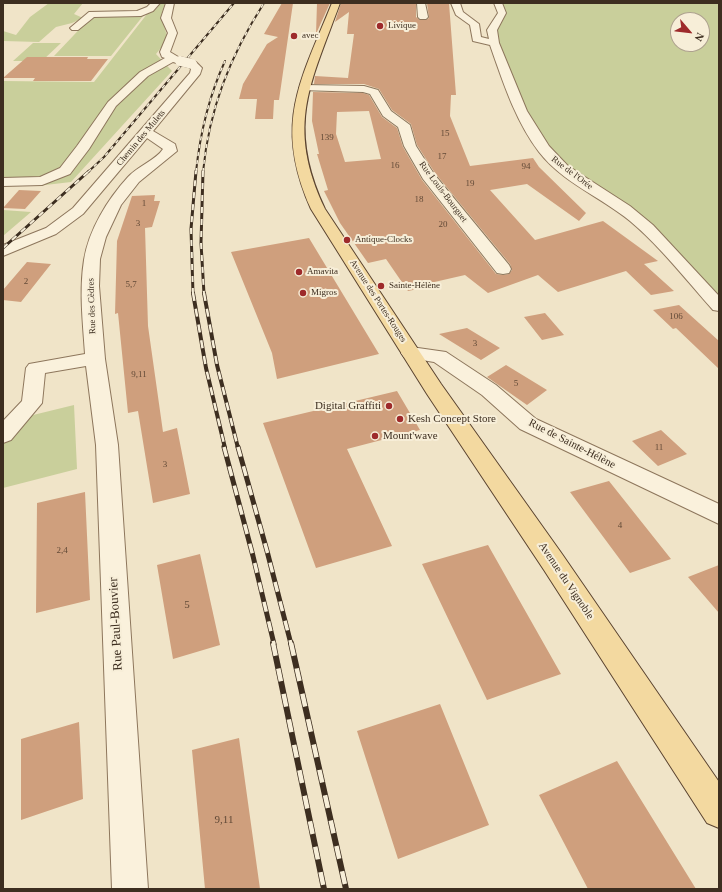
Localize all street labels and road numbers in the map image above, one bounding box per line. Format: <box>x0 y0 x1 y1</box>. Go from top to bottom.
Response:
street label: Chemin des Mulets <box>114 108 168 168</box>
street label: Rue de l'Orée <box>549 154 595 192</box>
street label: Rue Louis-Bourguet <box>417 159 469 225</box>
street label: Avenue des Portes-Rouges <box>347 258 409 344</box>
street label: Rue des Cèdres <box>86 278 98 334</box>
street label: Rue de Sainte-Hélène <box>526 416 618 472</box>
street label: Avenue du Vignoble <box>535 540 597 622</box>
street label: Rue Paul-Bouvier <box>106 577 126 671</box>

